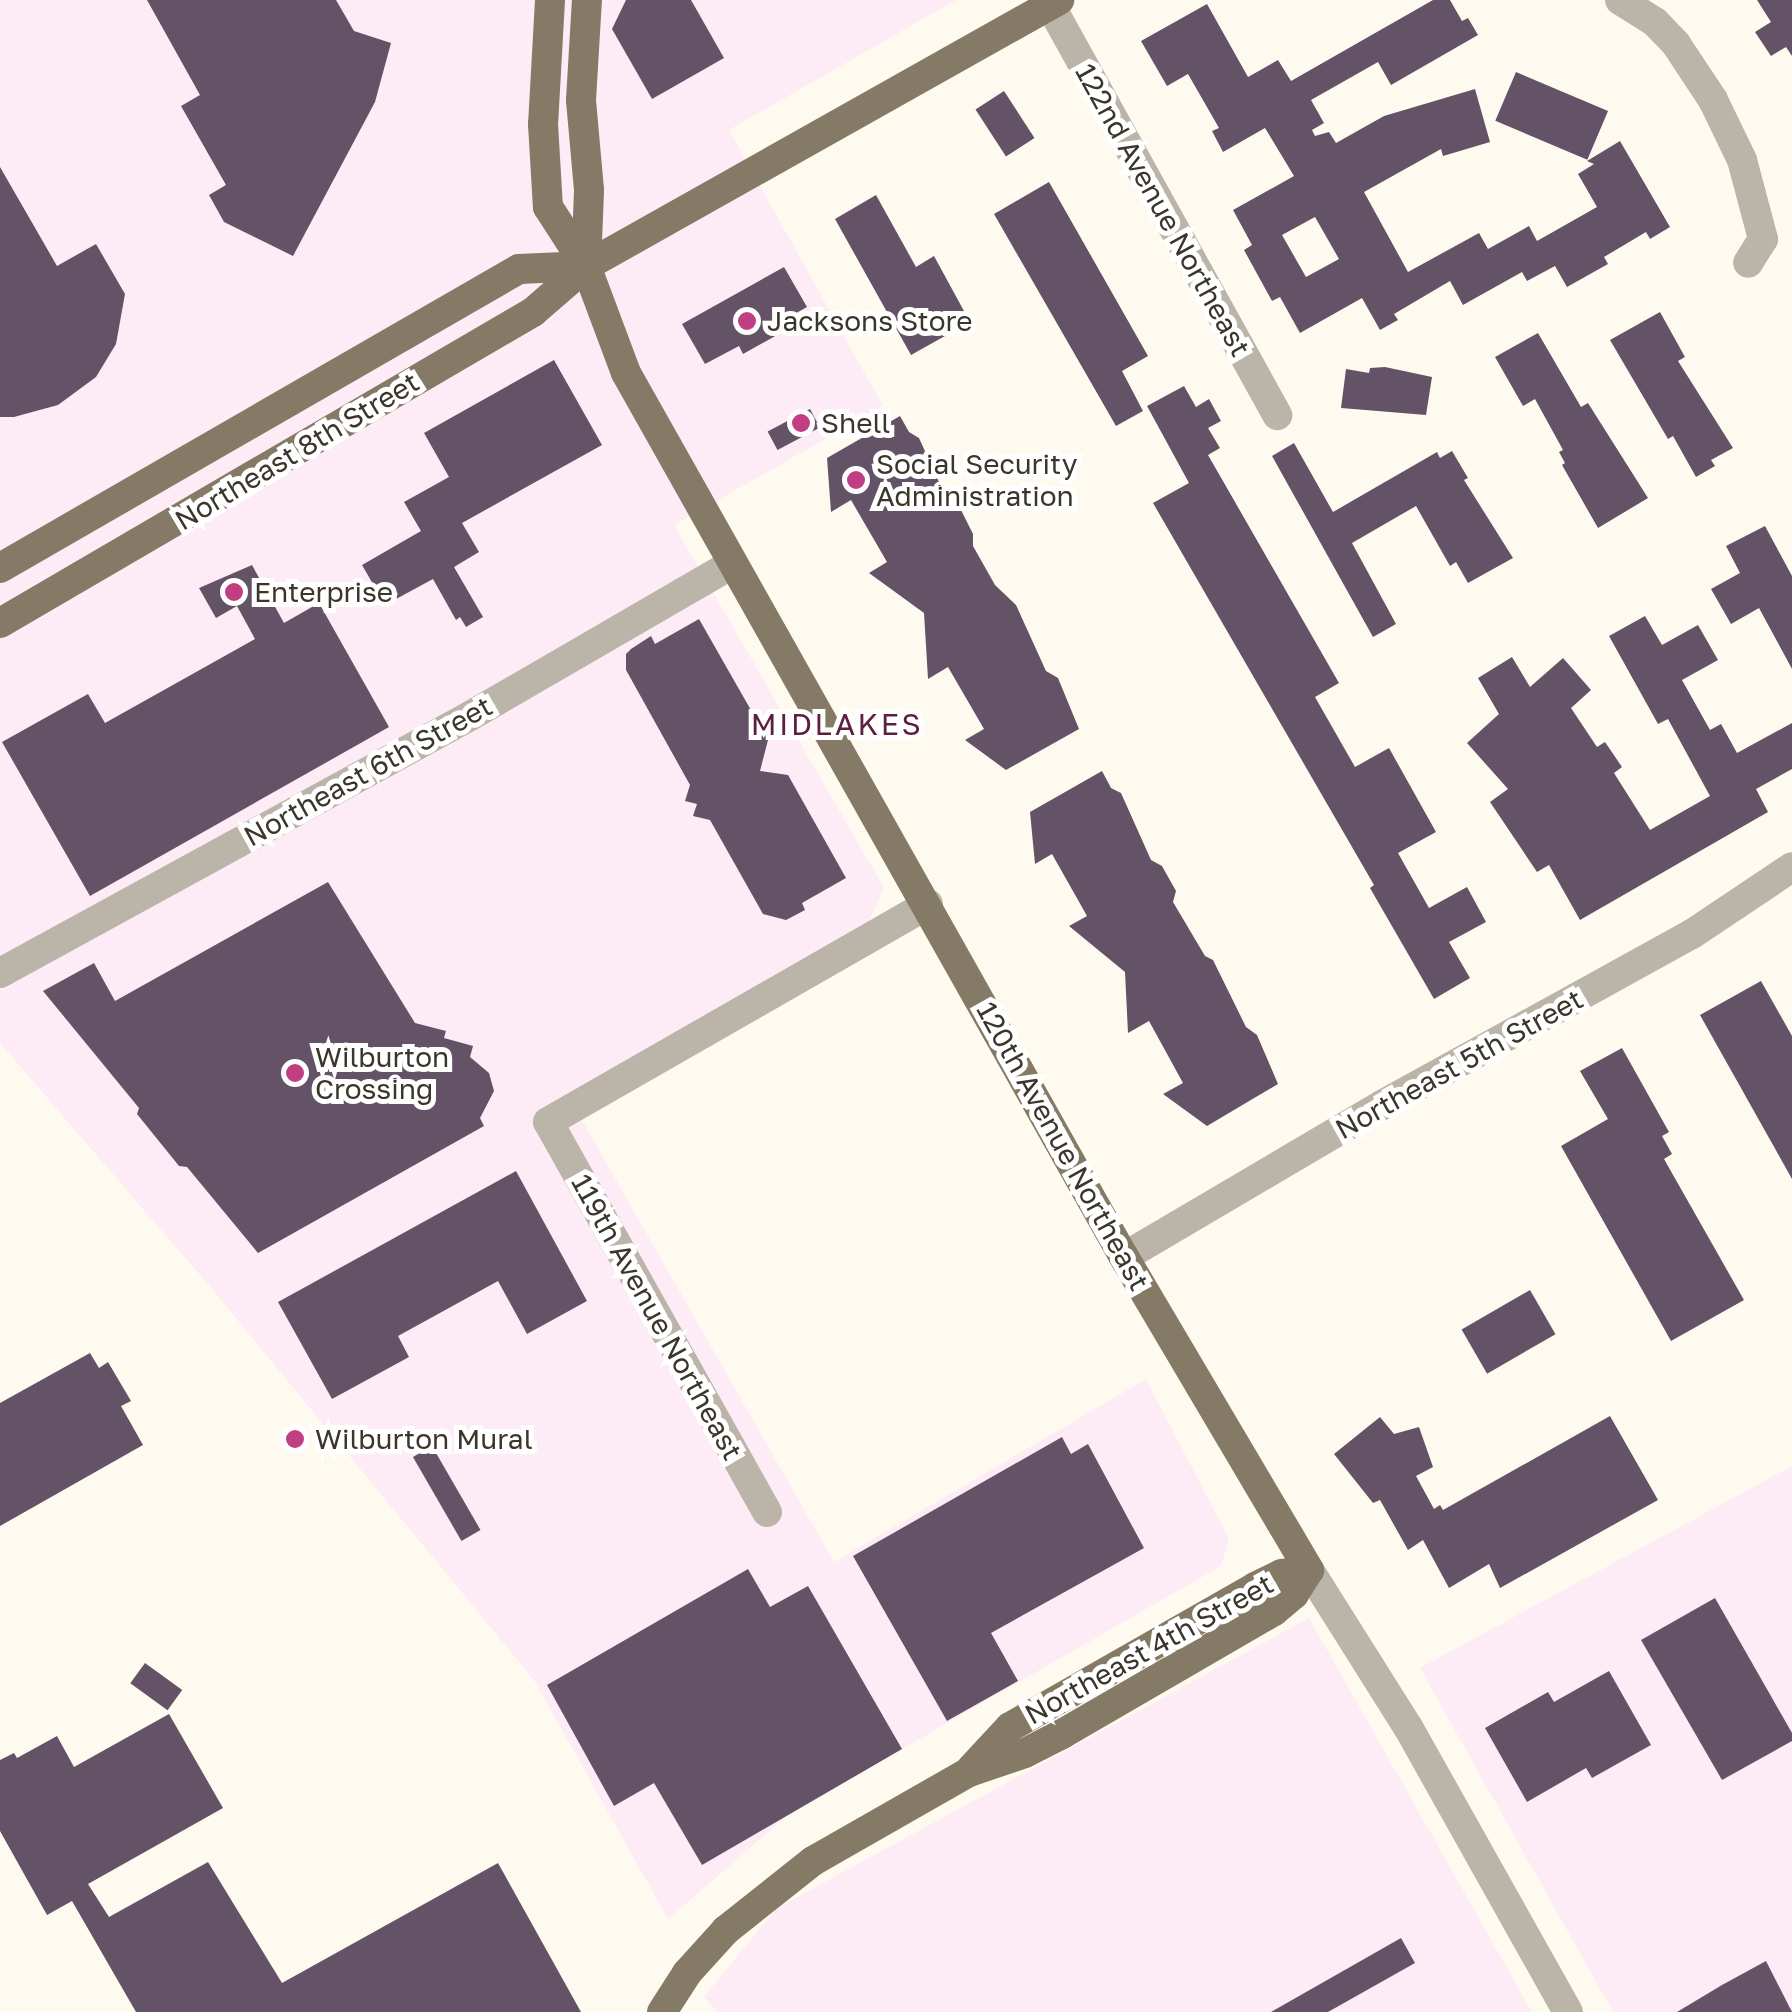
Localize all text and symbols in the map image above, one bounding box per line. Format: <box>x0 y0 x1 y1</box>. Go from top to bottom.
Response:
street label: 122nd Avenue Northeast <box>1068 58 1258 362</box>
place label: Jacksons Store <box>767 304 972 338</box>
marker: Jacksons Store <box>736 310 758 332</box>
street label: Northeast 8th Street <box>169 365 425 537</box>
place label: Shell <box>821 406 890 440</box>
marker: Shell <box>790 412 812 434</box>
place label: Social Security Administration <box>876 447 1077 513</box>
marker: Social Security Administration <box>845 469 867 491</box>
place label: Enterprise <box>254 575 393 609</box>
marker: Enterprise <box>223 581 245 603</box>
street label: Northeast 6th Street <box>238 689 498 853</box>
district label: MIDLAKES <box>751 706 923 742</box>
street label: Northeast 5th Street <box>1329 982 1589 1146</box>
street label: 120th Avenue Northeast <box>970 996 1156 1296</box>
place label: Wilburton Crossing <box>315 1040 449 1106</box>
marker: Wilburton Crossing <box>284 1062 306 1084</box>
street label: 119th Avenue Northeast <box>564 1168 750 1466</box>
place label: Wilburton Mural <box>315 1422 533 1456</box>
marker: Wilburton Mural <box>284 1428 306 1450</box>
street label: Northeast 4th Street <box>1019 1567 1279 1731</box>

